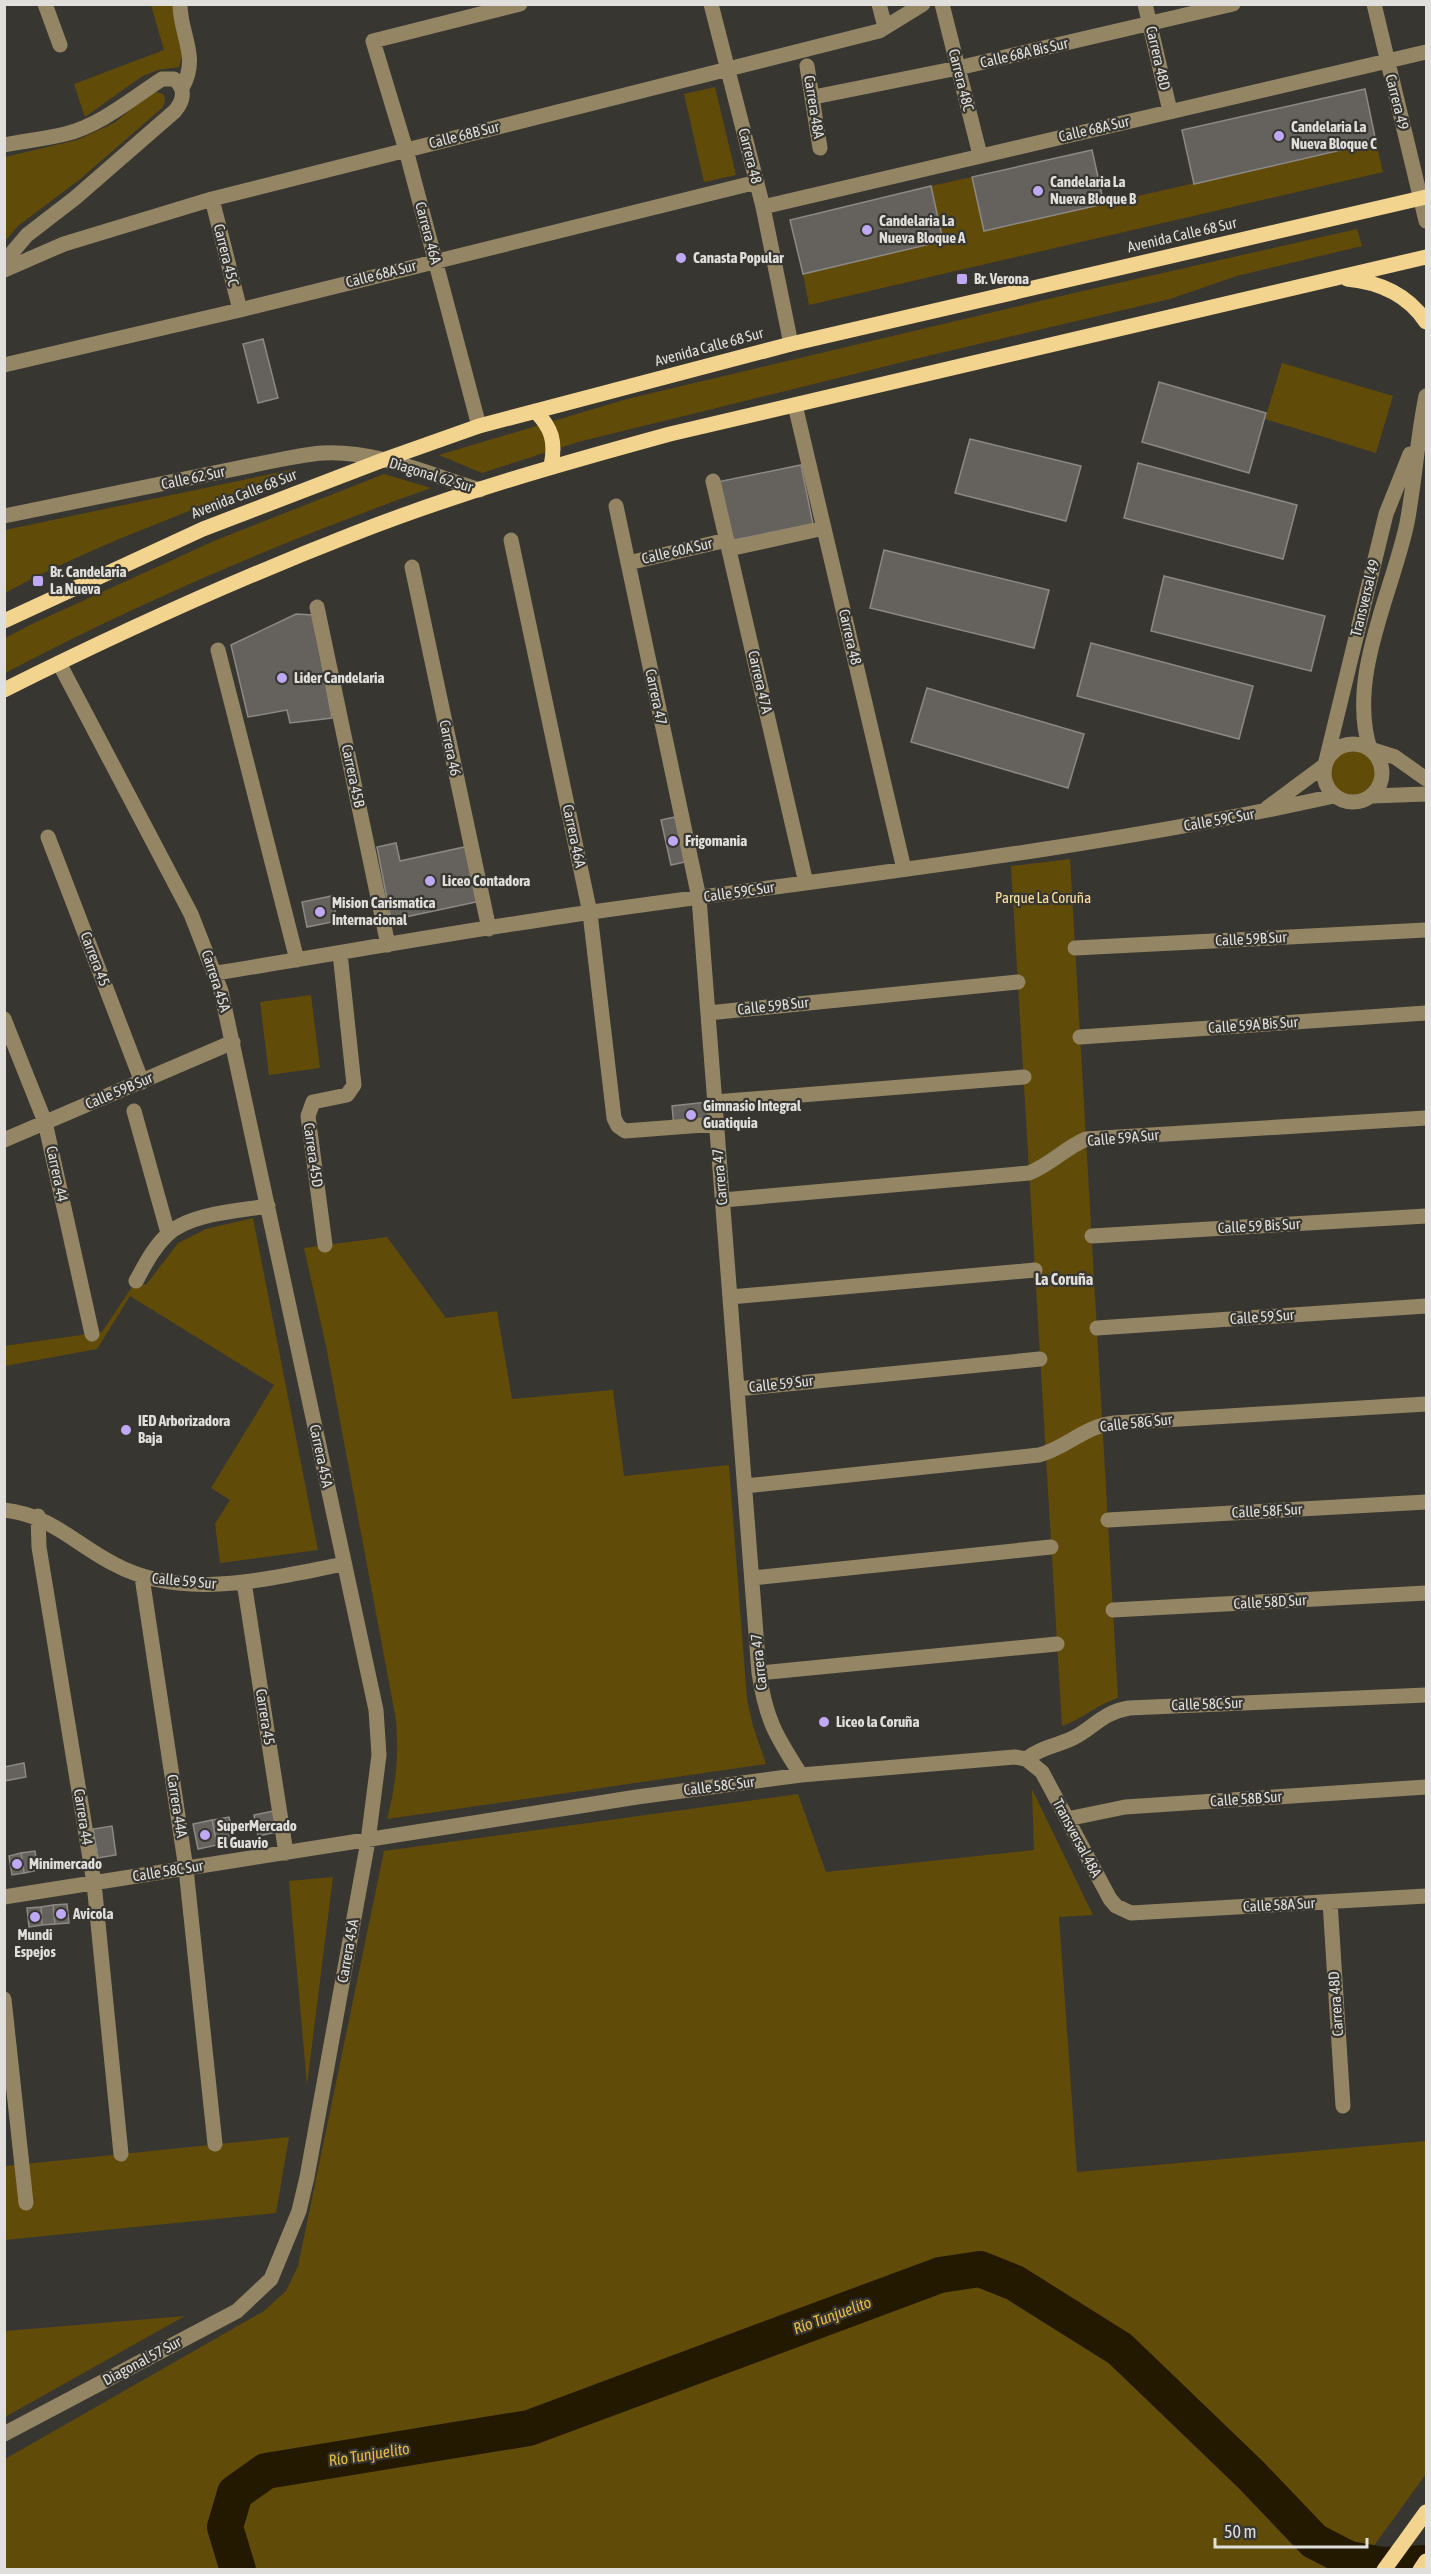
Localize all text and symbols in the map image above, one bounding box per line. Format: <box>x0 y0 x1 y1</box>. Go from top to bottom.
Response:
street label: Carrera 48D <box>1143 24 1174 91</box>
street label: Calle 68A Bis Sur <box>978 34 1070 71</box>
street label: Carrera 48C <box>946 47 977 113</box>
street label: Carrera 49 <box>1382 72 1413 131</box>
street label: Carrera 48A <box>801 74 828 140</box>
street label: Calle 68A Sur <box>1057 112 1131 145</box>
street label: Calle 68B Sur <box>427 117 501 151</box>
place label: Candelaria La Nueva Bloque C <box>1291 118 1377 152</box>
street label: Carrera 48 <box>735 126 766 185</box>
marker: Candelaria La Nueva Bloque C <box>1272 129 1286 143</box>
place label: Candelaria La Nueva Bloque B <box>1050 173 1137 207</box>
marker: Candelaria La Nueva Bloque B <box>1031 184 1045 198</box>
street label: Carrera 46A <box>412 200 445 267</box>
place label: Candelaria La Nueva Bloque A <box>879 212 966 246</box>
street label: Avenida Calle 68 Sur <box>1126 214 1239 255</box>
street label: Carrera 45C <box>211 222 242 288</box>
marker: Candelaria La Nueva Bloque A <box>860 223 874 237</box>
place label: Canasta Popular <box>693 249 784 266</box>
marker: Canasta Popular <box>674 251 688 265</box>
street label: Calle 68A Sur <box>344 256 418 290</box>
place label: Br. Verona <box>974 270 1029 287</box>
marker: Br. Verona <box>955 272 969 286</box>
street label: Avenida Calle 68 Sur <box>653 324 766 369</box>
street label: Diagonal 62 Sur <box>387 454 476 495</box>
street label: Calle 62 Sur <box>160 462 227 493</box>
street label: Avenida Calle 68 Sur <box>189 465 299 521</box>
street label: Calle 60A Sur <box>640 534 714 567</box>
street label: Transversal 49 <box>1347 557 1382 638</box>
place label: Br. Candelaria La Nueva <box>50 563 126 597</box>
marker: Br. Candelaria La Nueva <box>31 574 45 588</box>
street label: Carrera 48 <box>836 607 865 666</box>
street label: Carrera 47A <box>745 649 776 716</box>
street label: Carrera 47 <box>642 667 671 726</box>
place label: Lider Candelaria <box>294 669 384 686</box>
marker: Lider Candelaria <box>275 671 289 685</box>
street label: Carrera 46 <box>436 718 465 777</box>
street label: Carrera 45B <box>339 743 368 809</box>
street label: Carrera 46A <box>560 803 590 870</box>
street label: Calle 59C Sur <box>1182 805 1256 834</box>
place label: Frigomania <box>685 832 747 849</box>
marker: Frigomania <box>666 834 680 848</box>
place label: Liceo Contadora <box>442 872 530 889</box>
marker: Liceo Contadora <box>423 874 437 888</box>
street label: Calle 59C Sur <box>702 878 776 905</box>
park label: Parque La Coruña <box>995 889 1091 906</box>
place label: Mision Carismatica Internacional <box>332 894 436 928</box>
marker: Mision Carismatica Internacional <box>313 905 327 919</box>
street label: Calle 59B Sur <box>1215 928 1288 949</box>
street label: Carrera 45 <box>77 929 114 988</box>
street label: Carrera 45A <box>199 948 235 1015</box>
street label: Calle 59B Sur <box>736 993 810 1018</box>
street label: Calle 59A Bis Sur <box>1208 1013 1299 1036</box>
street label: Calle 59B Sur <box>83 1069 156 1112</box>
place label: Gimnasio Integral Guatiquia <box>703 1097 802 1131</box>
marker: Gimnasio Integral Guatiquia <box>684 1108 698 1122</box>
street label: Carrera 45D <box>301 1122 326 1188</box>
street label: Calle 59A Sur <box>1086 1126 1160 1149</box>
street label: Carrera 44 <box>43 1144 72 1203</box>
street label: Carrera 47 <box>709 1148 730 1206</box>
street label: Calle 59 Bis Sur <box>1217 1215 1301 1236</box>
district label: La Coruña <box>1035 1270 1093 1288</box>
street label: Calle 59 Sur <box>1229 1306 1295 1327</box>
street label: Calle 59 Sur <box>748 1372 814 1395</box>
street label: Calle 58G Sur <box>1099 1410 1173 1435</box>
place label: IED Arborizadora Baja <box>138 1412 230 1446</box>
marker: IED Arborizadora Baja <box>119 1423 133 1437</box>
street label: Carrera 45A <box>307 1423 337 1490</box>
street label: Calle 58F Sur <box>1231 1500 1303 1521</box>
street label: Calle 59 Sur <box>151 1569 217 1592</box>
street label: Calle 58D Sur <box>1233 1591 1307 1612</box>
street label: Carrera 47 <box>747 1633 770 1691</box>
street label: Carrera 45 <box>253 1688 278 1746</box>
street label: Calle 58C Sur <box>1171 1694 1243 1713</box>
place label: Liceo la Coruña <box>836 1713 919 1730</box>
marker: Liceo la Coruña <box>817 1715 831 1729</box>
street label: Carrera 44A <box>164 1773 191 1839</box>
street label: Calle 58C Sur <box>683 1773 756 1798</box>
street label: Calle 58B Sur <box>1210 1787 1283 1809</box>
street label: Carrera 44 <box>71 1788 96 1846</box>
street label: Transversal 48A <box>1050 1796 1106 1880</box>
place label: SuperMercado El Guavio <box>217 1817 297 1851</box>
marker: SuperMercado El Guavio <box>198 1828 212 1842</box>
place label: Minimercado <box>29 1855 102 1872</box>
street label: Calle 58C Sur <box>131 1856 205 1884</box>
marker: Minimercado <box>10 1857 24 1871</box>
street label: Calle 58A Sur <box>1243 1894 1316 1915</box>
place label: Avicola <box>72 1905 114 1922</box>
marker: Avicola <box>54 1907 68 1921</box>
marker: Mundi Espejos <box>28 1910 42 1924</box>
street label: Carrera 45A <box>334 1917 362 1984</box>
place label: Mundi Espejos <box>14 1926 56 1960</box>
street label: Carrera 48D <box>1325 1971 1346 2037</box>
water label: Río Tunjuelito <box>791 2293 874 2338</box>
street label: Diagonal 57 Sur <box>100 2332 184 2388</box>
water label: Río Tunjuelito <box>327 2439 411 2470</box>
scale bar <box>1215 2511 1366 2549</box>
text: 50 m <box>1224 2521 1256 2542</box>

